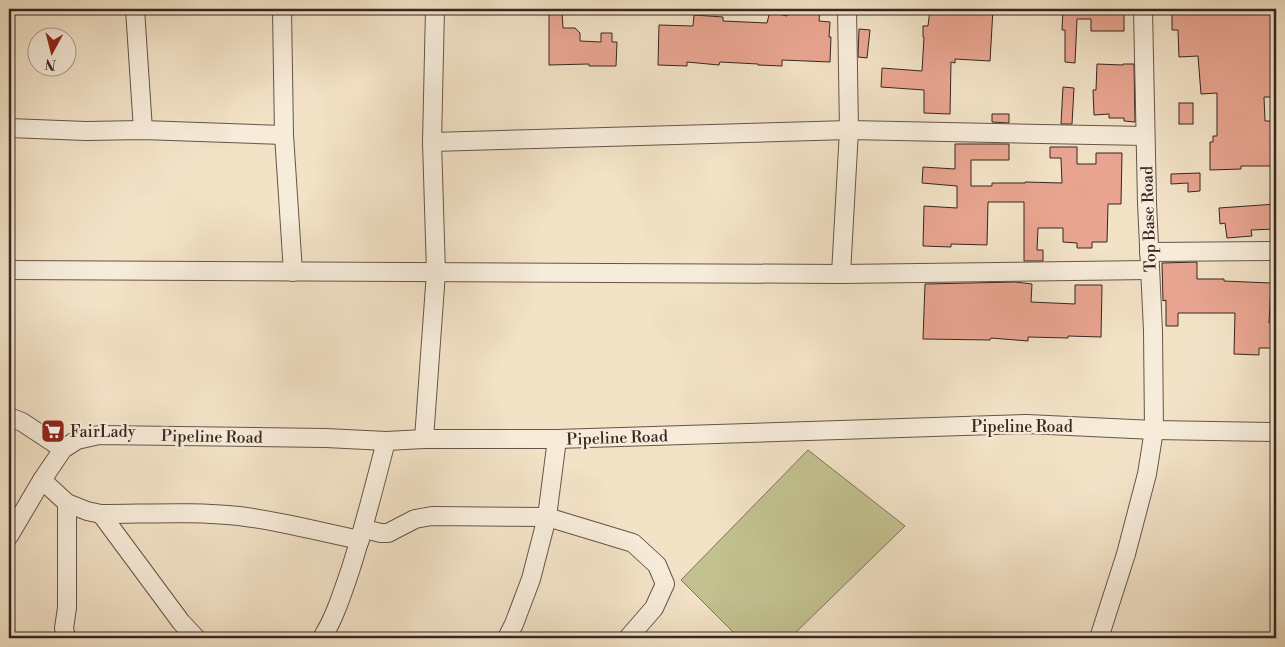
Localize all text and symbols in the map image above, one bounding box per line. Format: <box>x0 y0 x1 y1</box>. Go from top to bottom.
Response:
north arrow <box>28 28 78 78</box>
text: N <box>44 54 57 74</box>
street label: Top Base Road <box>1137 166 1161 272</box>
street label: Pipeline Road <box>971 417 1073 437</box>
supermarket icon: FairLady <box>40 418 66 444</box>
place label: FairLady <box>70 422 136 442</box>
street label: Pipeline Road <box>161 426 263 448</box>
street label: Pipeline Road <box>566 426 668 450</box>

